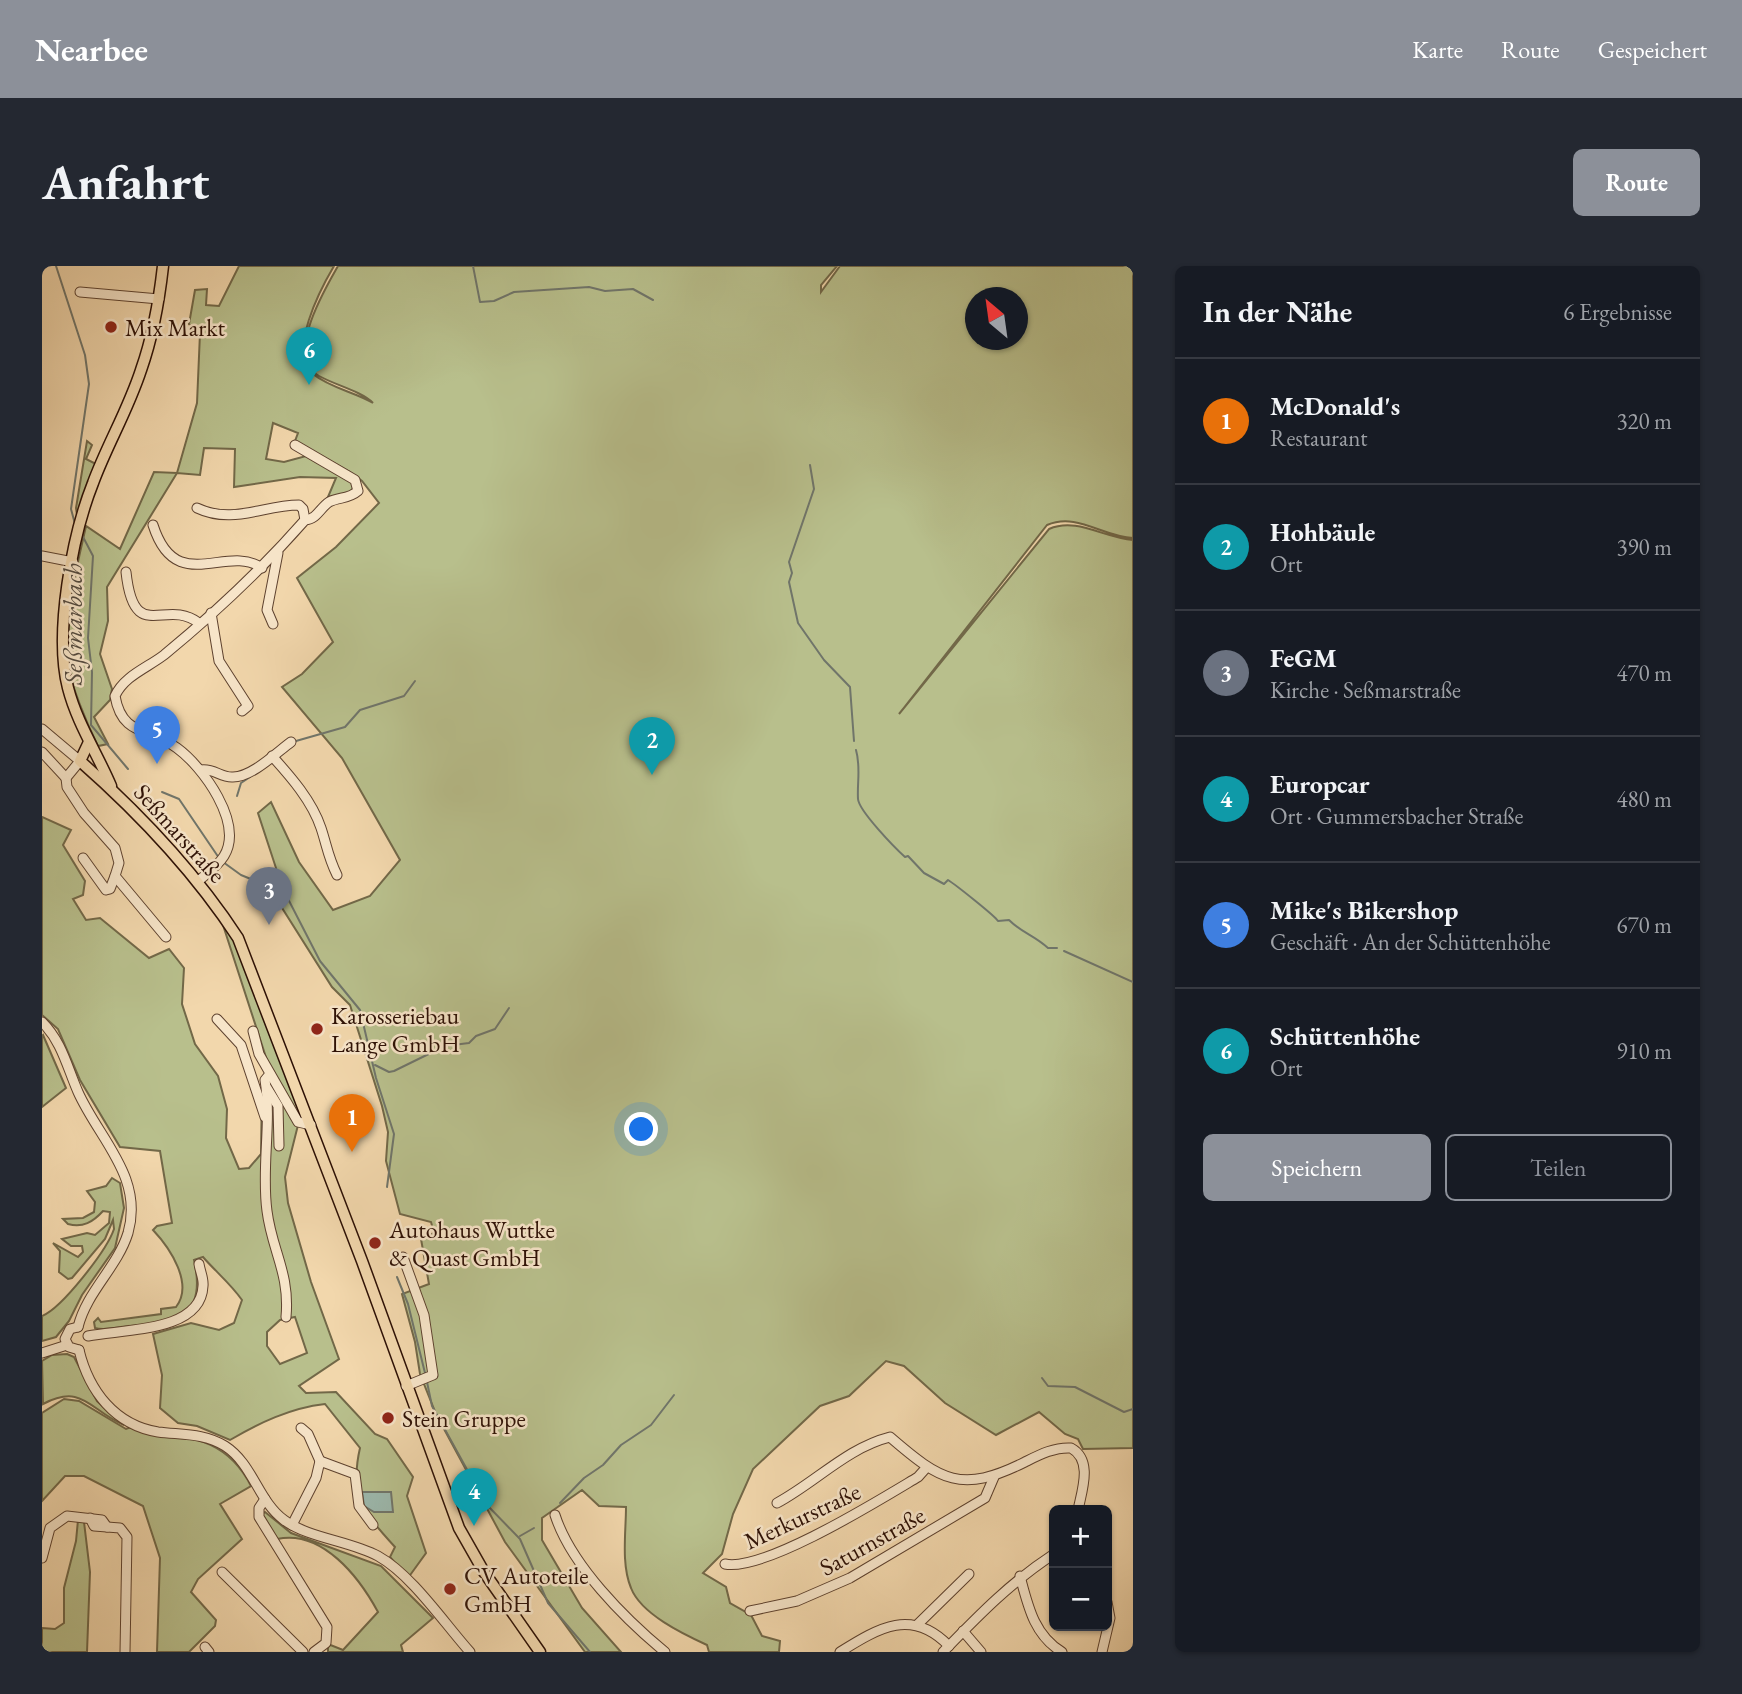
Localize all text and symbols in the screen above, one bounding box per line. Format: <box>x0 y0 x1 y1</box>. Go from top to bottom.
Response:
text: Nearbee <box>35 28 148 71</box>
text: Karte <box>1412 34 1463 65</box>
text: Route <box>1501 34 1560 65</box>
text: Gespeichert <box>1598 34 1707 65</box>
button: Route <box>1573 149 1700 216</box>
text: Anfahrt <box>42 150 209 214</box>
north arrow <box>965 287 1028 350</box>
text: In der Nähe <box>1203 292 1352 331</box>
text: 6 Ergebnisse <box>1563 297 1672 327</box>
place label: Mix Markt <box>125 312 226 343</box>
marker: Mix Markt <box>103 319 119 335</box>
pin: 6 <box>286 327 332 385</box>
text: McDonald's <box>1270 389 1400 423</box>
text: 1 <box>1220 406 1232 436</box>
text: 320 m <box>1616 406 1672 436</box>
text: Restaurant <box>1270 423 1368 453</box>
text: Hohbäule <box>1270 515 1375 549</box>
text: 2 <box>1220 532 1232 562</box>
text: 390 m <box>1616 532 1672 562</box>
text: Ort <box>1270 549 1302 579</box>
water label: Seßmarbach <box>56 563 90 686</box>
text: FeGM <box>1270 641 1337 675</box>
text: 3 <box>1220 658 1232 688</box>
text: 470 m <box>1616 658 1672 688</box>
text: Kirche · Seßmarstraße <box>1270 675 1461 705</box>
pin: 5 <box>134 706 180 764</box>
pin: 2 <box>629 717 675 775</box>
text: Europcar <box>1270 767 1370 801</box>
street label: Seßmarstraße <box>127 777 233 889</box>
text: 4 <box>1220 784 1232 814</box>
text: 480 m <box>1616 784 1672 814</box>
text: Ort · Gummersbacher Straße <box>1270 801 1523 831</box>
pin: 3 <box>246 867 292 925</box>
text: Mike's Bikershop <box>1270 893 1458 927</box>
text: 5 <box>1220 910 1232 940</box>
text: 670 m <box>1616 910 1672 940</box>
text: Geschäft · An der Schüttenhöhe <box>1270 927 1551 957</box>
place label: Karosseriebau Lange GmbH <box>331 1000 460 1059</box>
text: Schüttenhöhe <box>1270 1019 1420 1053</box>
marker: Karosseriebau Lange GmbH <box>309 1021 325 1037</box>
text: 6 <box>1220 1036 1232 1066</box>
text: 910 m <box>1616 1036 1672 1066</box>
text: Ort <box>1270 1053 1302 1083</box>
pin: 1 <box>329 1094 375 1152</box>
your location <box>624 1112 658 1146</box>
button: Speichern <box>1203 1134 1431 1201</box>
button: Teilen <box>1445 1134 1672 1201</box>
place label: Autohaus Wuttke & Quast GmbH <box>388 1214 555 1273</box>
marker: Autohaus Wuttke & Quast GmbH <box>367 1235 383 1251</box>
place label: Stein Gruppe <box>402 1403 526 1434</box>
marker: Stein Gruppe <box>380 1410 396 1426</box>
pin: 4 <box>451 1468 497 1526</box>
street label: Merkurstraße <box>739 1476 865 1556</box>
street label: Saturnstraße <box>814 1499 930 1583</box>
map controls <box>1049 1505 1112 1631</box>
button: + <box>1049 1505 1112 1568</box>
place label: CV Autoteile GmbH <box>464 1560 589 1619</box>
button: − <box>1049 1568 1112 1631</box>
marker: CV Autoteile GmbH <box>442 1581 458 1597</box>

